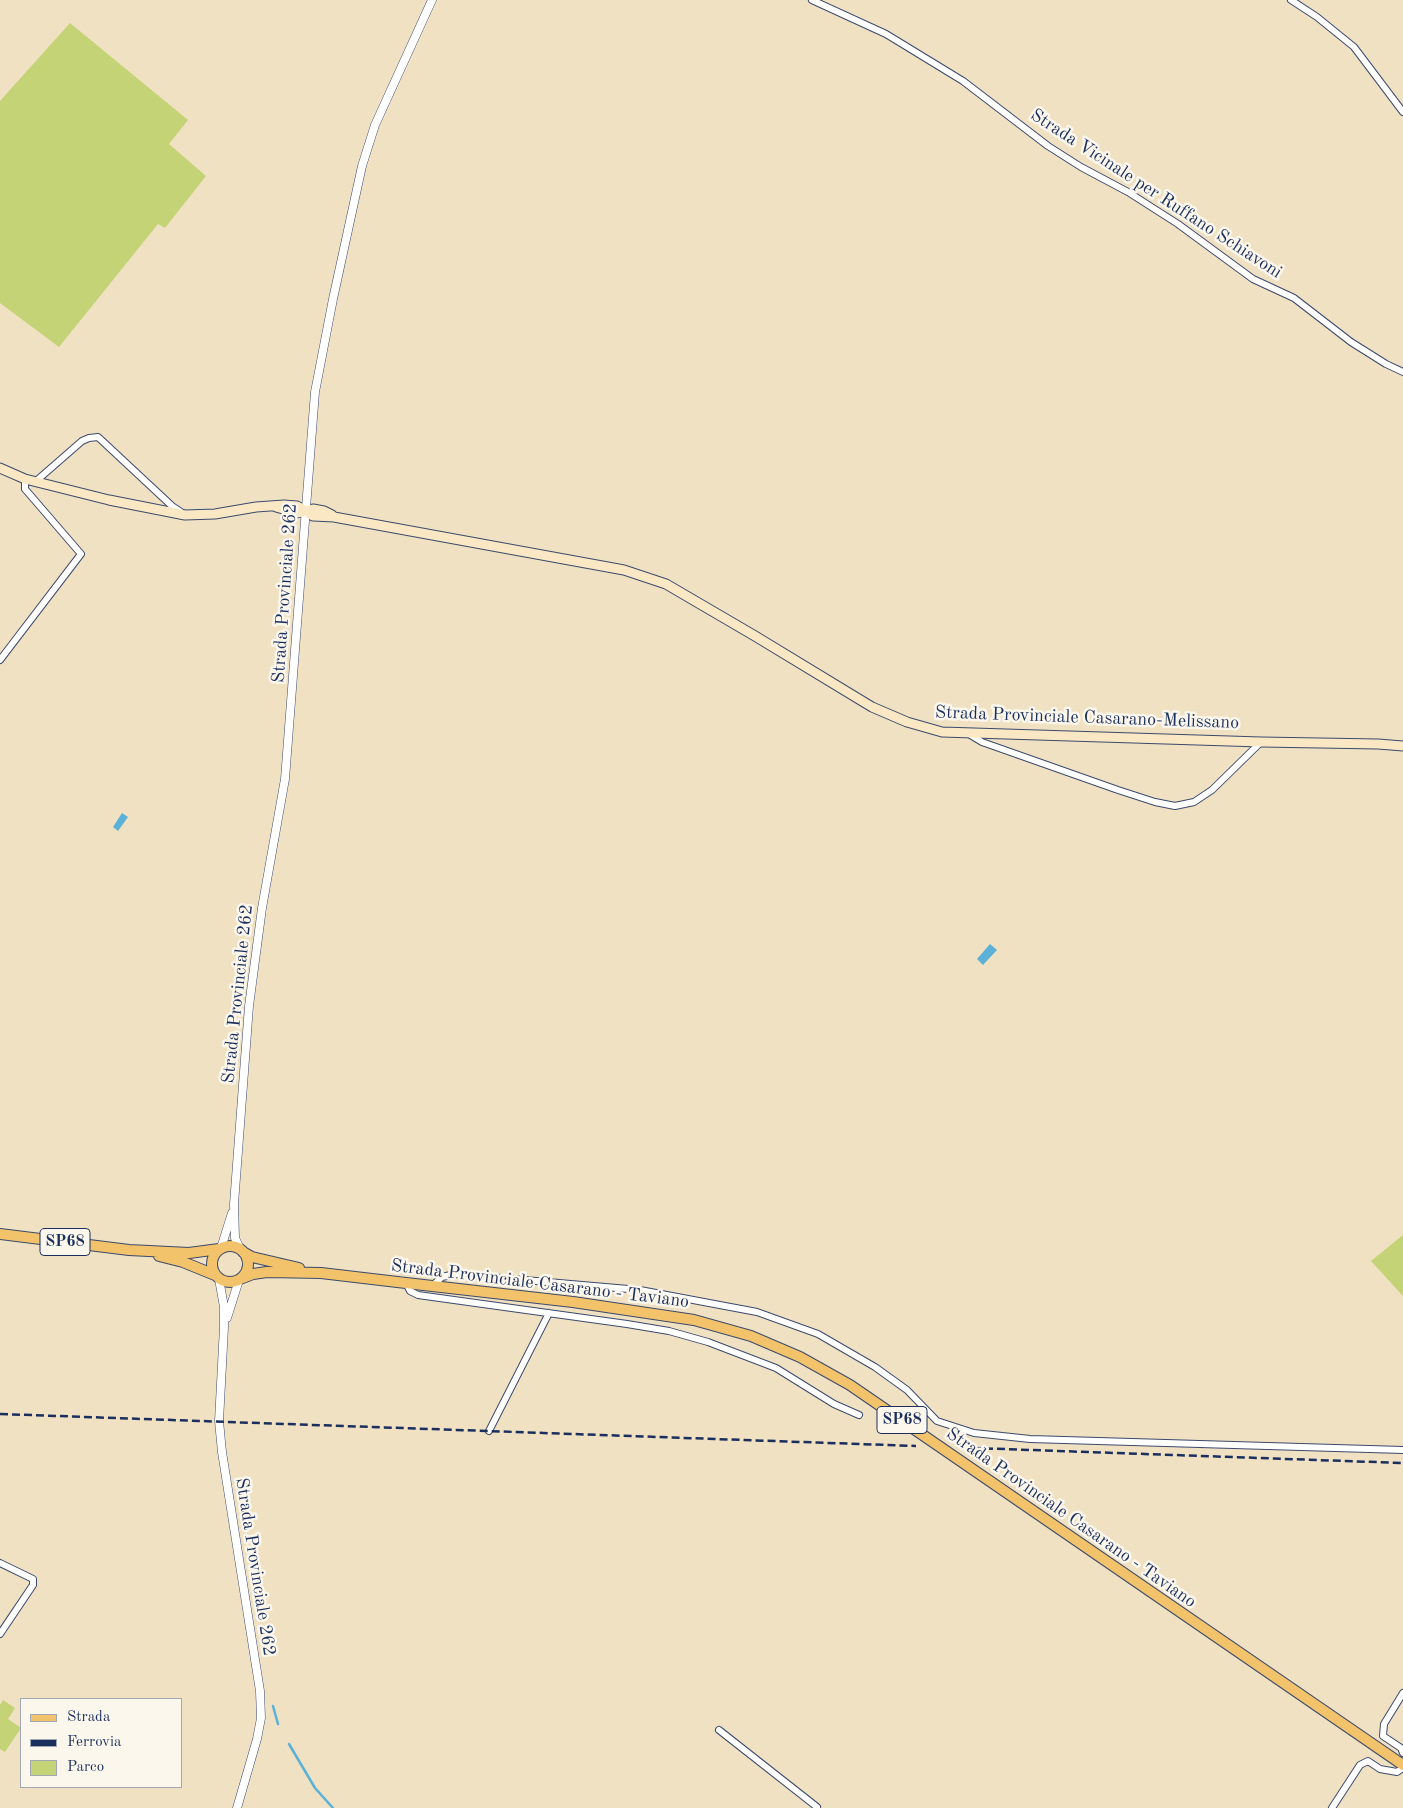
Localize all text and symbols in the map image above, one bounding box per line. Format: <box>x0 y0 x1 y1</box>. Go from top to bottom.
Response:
street label: Strada Vicinale per Ruffano Schiavoni <box>1026 104 1286 284</box>
street label: Strada Provinciale 262 <box>268 502 302 684</box>
street label: Strada Provinciale Casarano-Melissano <box>935 702 1239 734</box>
street label: Strada Provinciale 262 <box>218 903 258 1085</box>
road number: SP68 <box>40 1228 90 1256</box>
street label: Strada Provinciale Casarano - Taviano <box>390 1255 690 1313</box>
road number: SP68 <box>877 1406 927 1434</box>
street label: Strada Provinciale Casarano - Taviano <box>942 1423 1200 1613</box>
street label: Strada Provinciale 262 <box>230 1476 280 1658</box>
legend <box>20 1698 182 1788</box>
text: Strada <box>67 1710 110 1725</box>
text: Ferrovia <box>67 1735 121 1750</box>
text: Parco <box>67 1760 104 1775</box>

